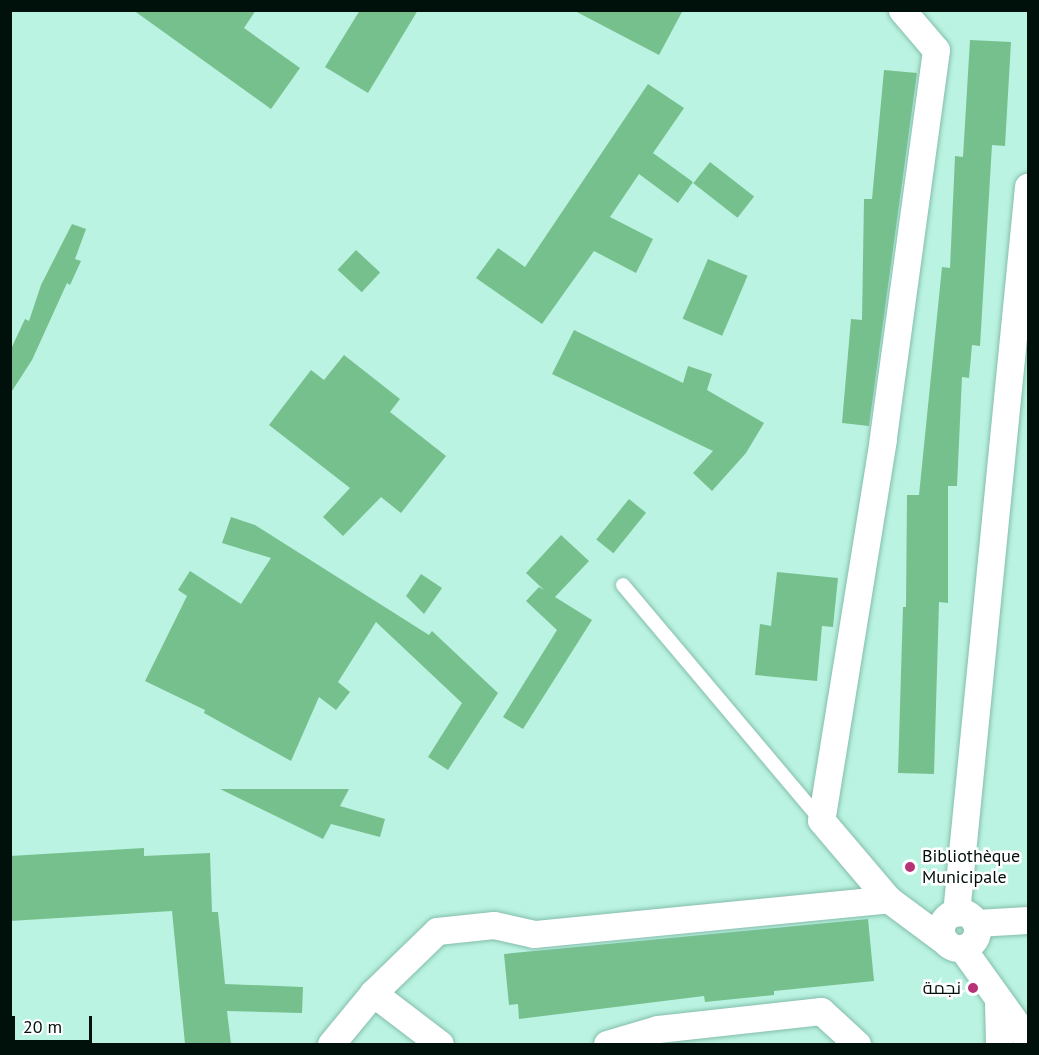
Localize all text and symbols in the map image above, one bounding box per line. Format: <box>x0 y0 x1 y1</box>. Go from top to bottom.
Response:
place label: Bibliothèque Municipale <box>922 846 1020 888</box>
marker: Bibliothèque Municipale <box>903 860 917 874</box>
place label: نجمة <box>923 977 961 999</box>
marker: نجمة <box>966 981 980 995</box>
scale bar <box>15 1004 94 1042</box>
text: 20 m <box>23 1015 62 1038</box>

